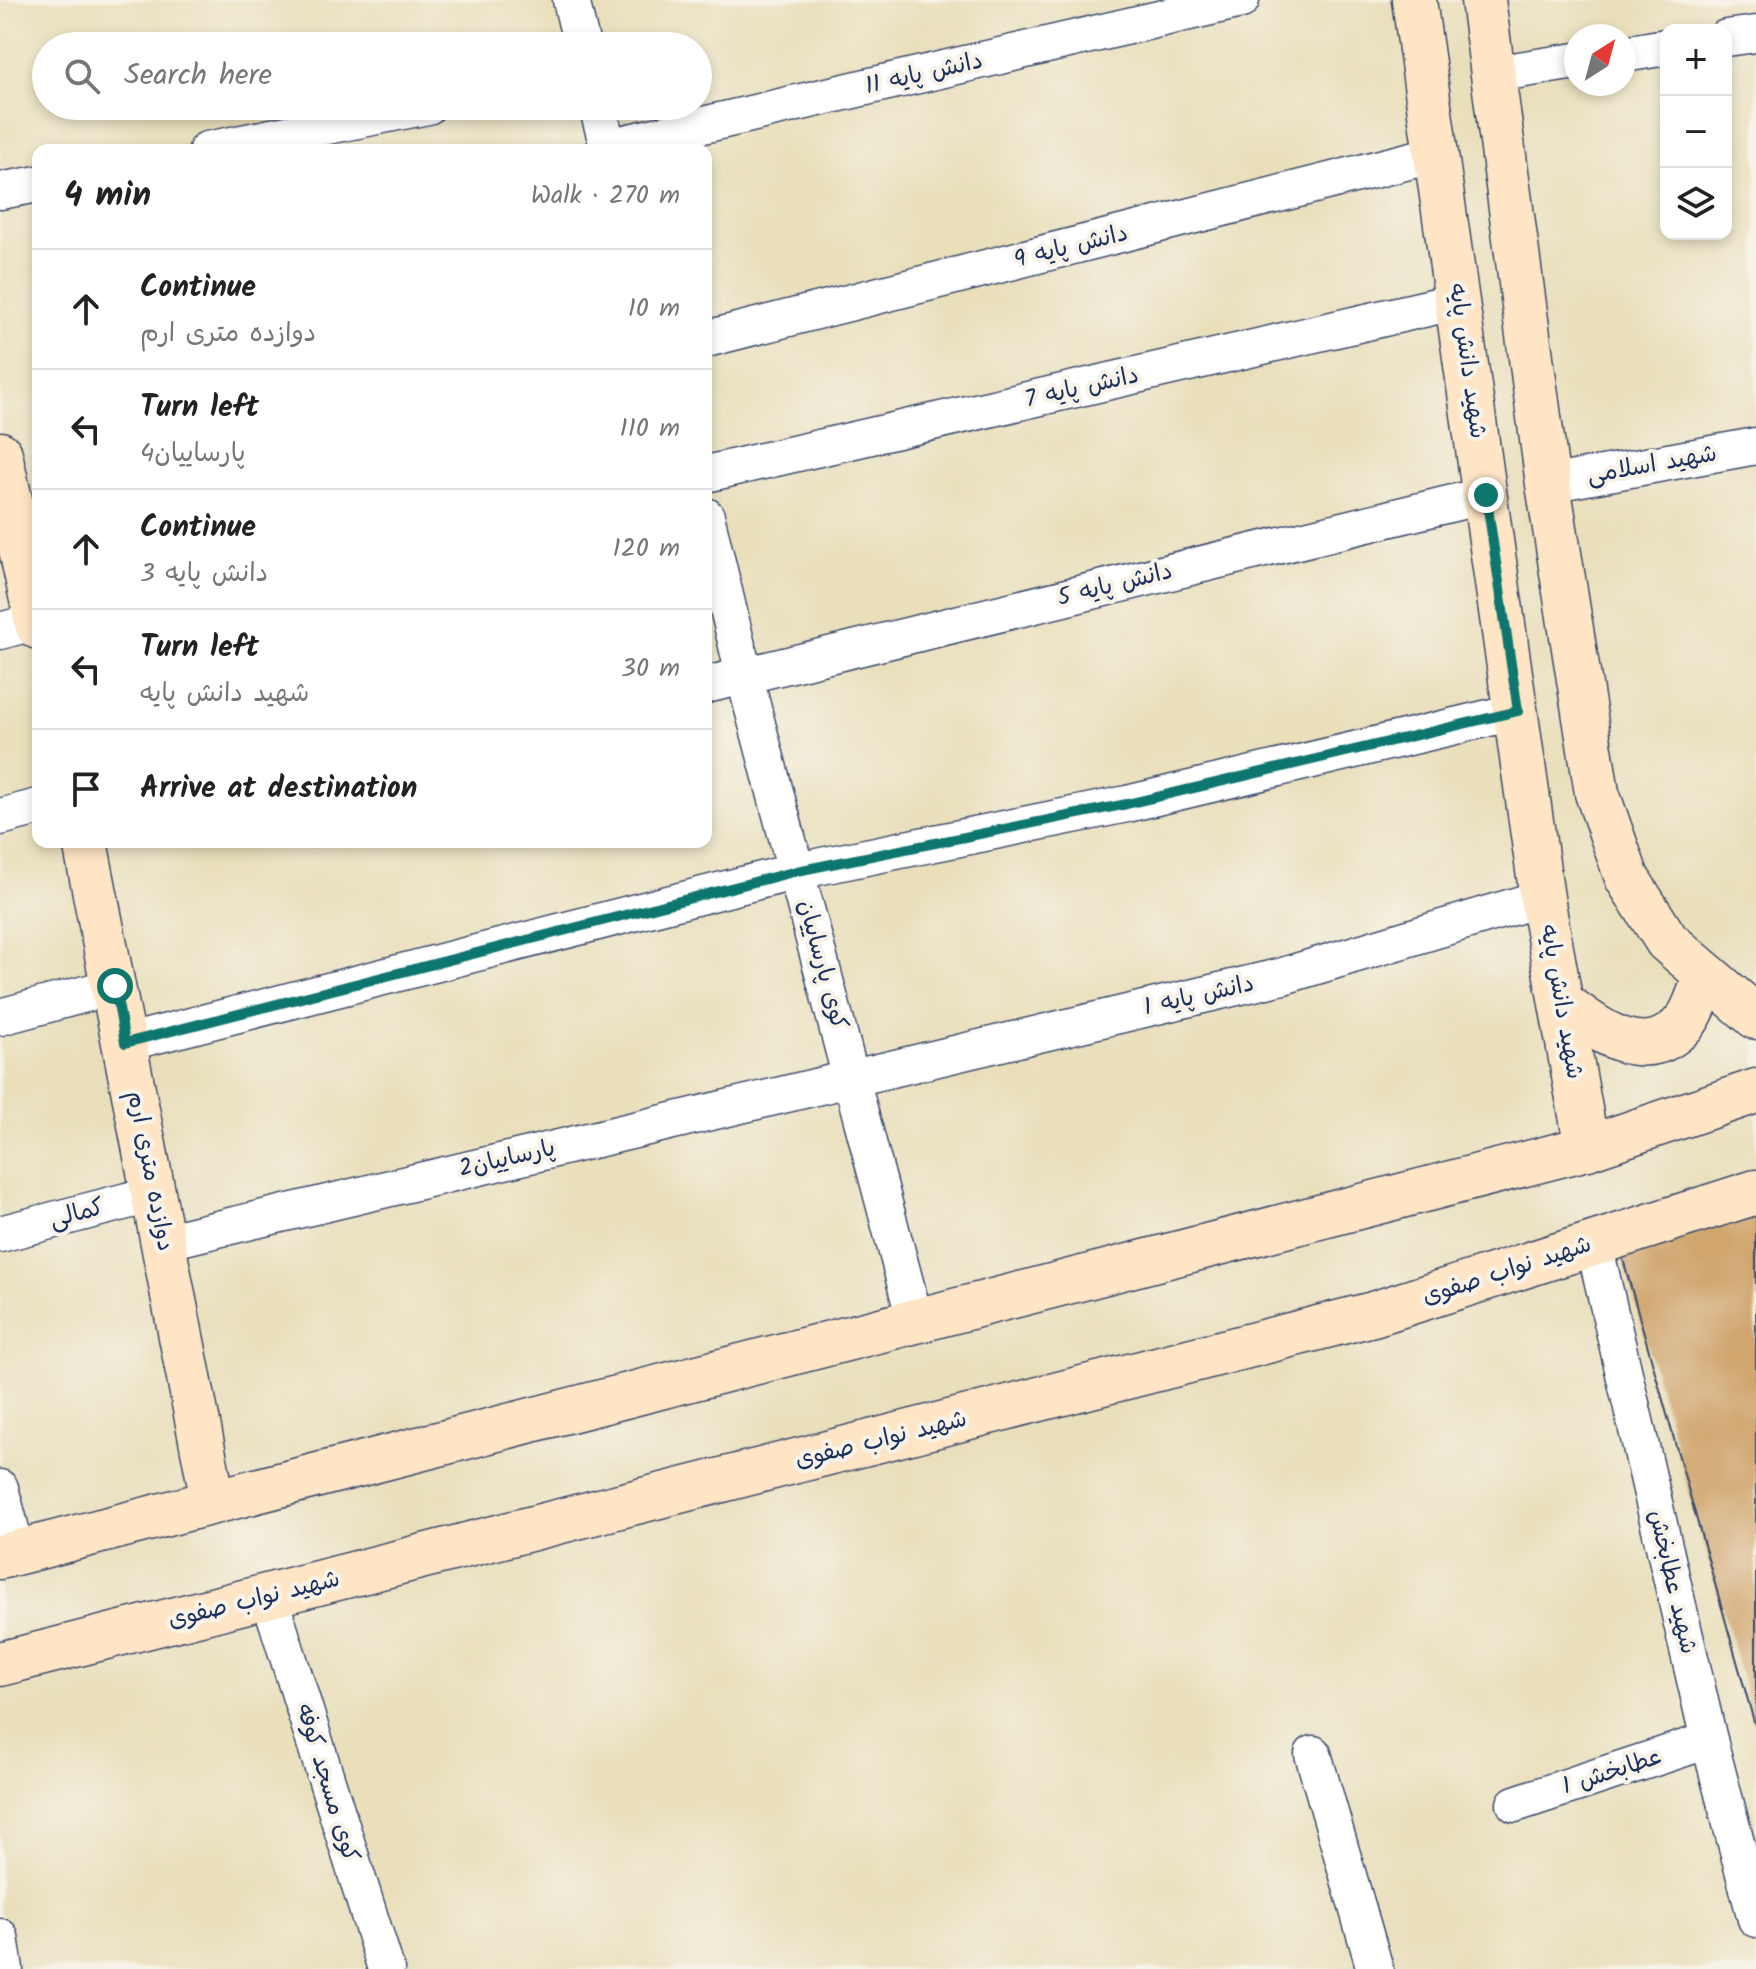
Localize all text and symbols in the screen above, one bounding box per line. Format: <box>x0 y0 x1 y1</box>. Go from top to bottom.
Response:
north arrow <box>1564 24 1636 96</box>
map controls <box>1660 24 1732 240</box>
button: + <box>1660 24 1732 96</box>
search box <box>32 32 712 120</box>
street label: دانش پایه 11 <box>861 42 987 106</box>
text: Search here <box>124 52 272 100</box>
icon: search <box>60 54 104 98</box>
button: − <box>1660 96 1732 168</box>
button: layers <box>1660 168 1732 240</box>
text: 4 min <box>64 169 151 223</box>
text: Walk · 270 m <box>531 175 680 217</box>
street label: دانش پایه 9 <box>1010 214 1132 280</box>
text: Continue <box>140 264 256 312</box>
street label: شهید دانش پایه <box>1437 281 1497 441</box>
icon: ahead <box>64 287 108 331</box>
text: 10 m <box>628 288 680 330</box>
text: دوازده متری ارم <box>140 313 316 355</box>
street label: دانش پایه 7 <box>1021 356 1143 420</box>
text: Turn left <box>140 384 259 432</box>
icon: left <box>64 407 108 451</box>
text: 110 m <box>620 408 680 450</box>
text: پارساییان4 <box>140 433 246 475</box>
street label: شهید اسلامی <box>1584 434 1720 496</box>
route end <box>1468 477 1504 513</box>
text: Continue <box>140 504 256 552</box>
icon: ahead <box>64 527 108 571</box>
text: 120 m <box>613 528 680 570</box>
street label: دانش پایه 5 <box>1053 552 1177 618</box>
text: دانش پایه 3 <box>140 553 268 595</box>
text: Turn left <box>140 624 259 672</box>
icon: left <box>64 647 108 691</box>
text: 30 m <box>621 648 680 690</box>
text: شهید دانش پایه <box>140 673 309 715</box>
text: Arrive at destination <box>140 765 417 813</box>
icon: arrive <box>64 767 108 811</box>
street label: کوی پارساییان <box>786 896 858 1034</box>
street label: شهید دانش پایه <box>1528 922 1594 1082</box>
street label: دانش پایه 1 <box>1140 964 1258 1028</box>
route start <box>97 968 133 1004</box>
street label: دوازده متری ارم <box>115 1087 185 1255</box>
street label: پارساییان2 <box>455 1129 559 1189</box>
street label: کمالی <box>45 1188 109 1240</box>
street label: شهید نواب صفوی <box>1417 1225 1597 1317</box>
street label: شهید نواب صفوی <box>791 1400 971 1480</box>
street label: شهید عطابخش <box>1636 1506 1708 1658</box>
street label: شهید نواب صفوی <box>164 1560 344 1640</box>
street label: کوی مسجد کوفه <box>284 1699 370 1867</box>
street label: عطابخش 1 <box>1557 1738 1667 1806</box>

